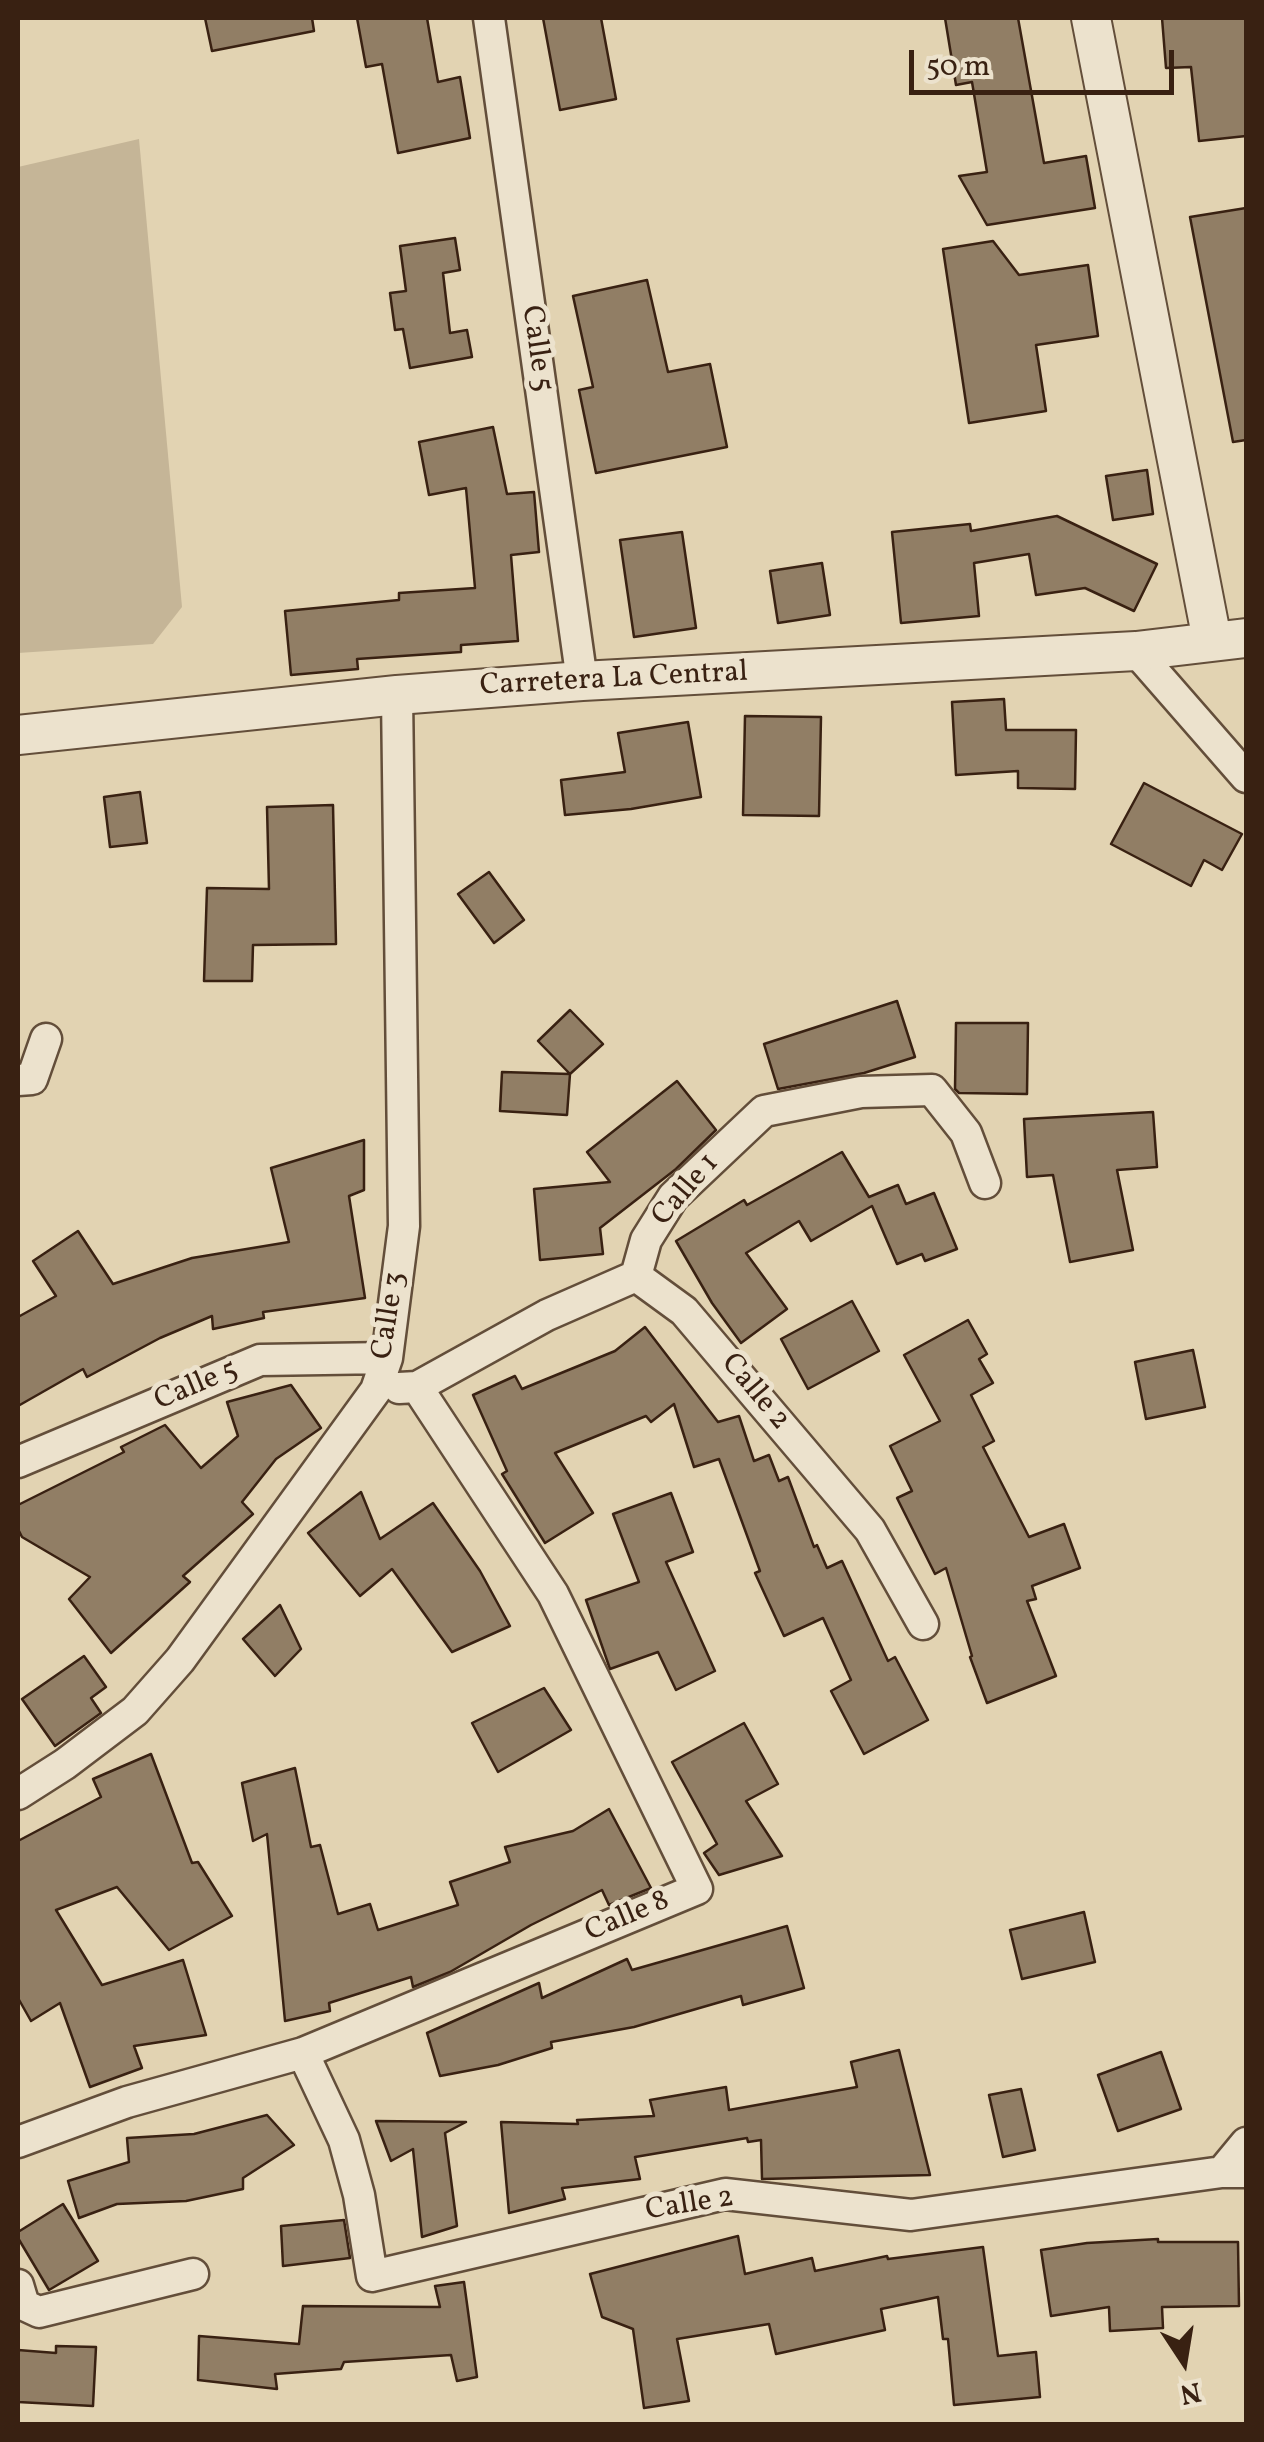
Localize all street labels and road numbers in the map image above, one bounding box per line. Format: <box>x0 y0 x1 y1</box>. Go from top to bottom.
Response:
street label: Calle 5 <box>511 303 559 395</box>
street label: Carretera La Central <box>479 656 749 706</box>
street label: Calle 1 <box>646 1147 728 1235</box>
street label: Calle 3 <box>366 1270 416 1362</box>
street label: Calle 2 <box>712 1347 796 1439</box>
street label: Calle 5 <box>150 1353 244 1421</box>
street label: Calle 8 <box>580 1884 676 1952</box>
street label: Calle 2 <box>643 2181 737 2231</box>

